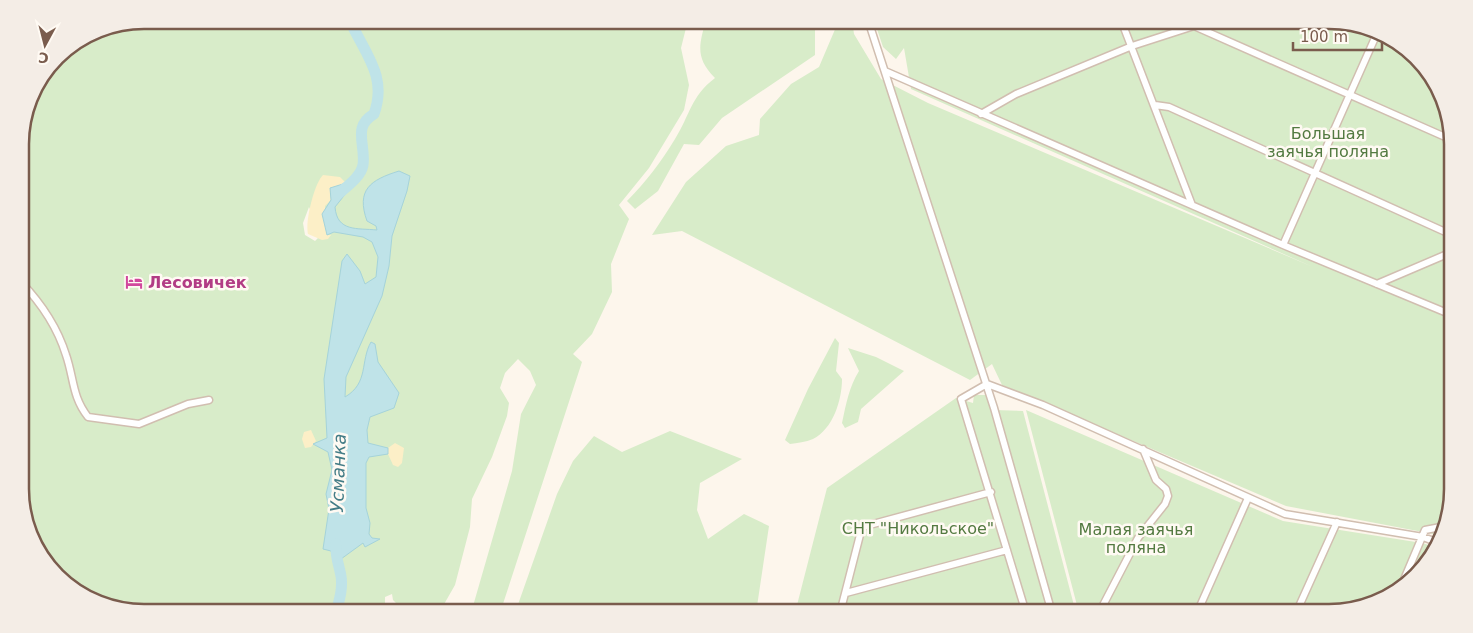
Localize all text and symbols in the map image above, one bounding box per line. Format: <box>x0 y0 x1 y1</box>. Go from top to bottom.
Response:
north arrow <box>20 20 70 70</box>
scale bar <box>1293 20 1382 52</box>
text: 100 m <box>1300 28 1348 46</box>
text: С <box>37 49 49 66</box>
park label: Большая заячья поляна <box>1267 124 1389 161</box>
hotel icon: Лесовичек <box>124 272 144 292</box>
place label: Лесовичек <box>148 273 247 292</box>
water label: Усманка <box>326 433 350 513</box>
park label: СНТ "Никольское" <box>842 519 994 538</box>
park label: Малая заячья поляна <box>1079 520 1193 557</box>

